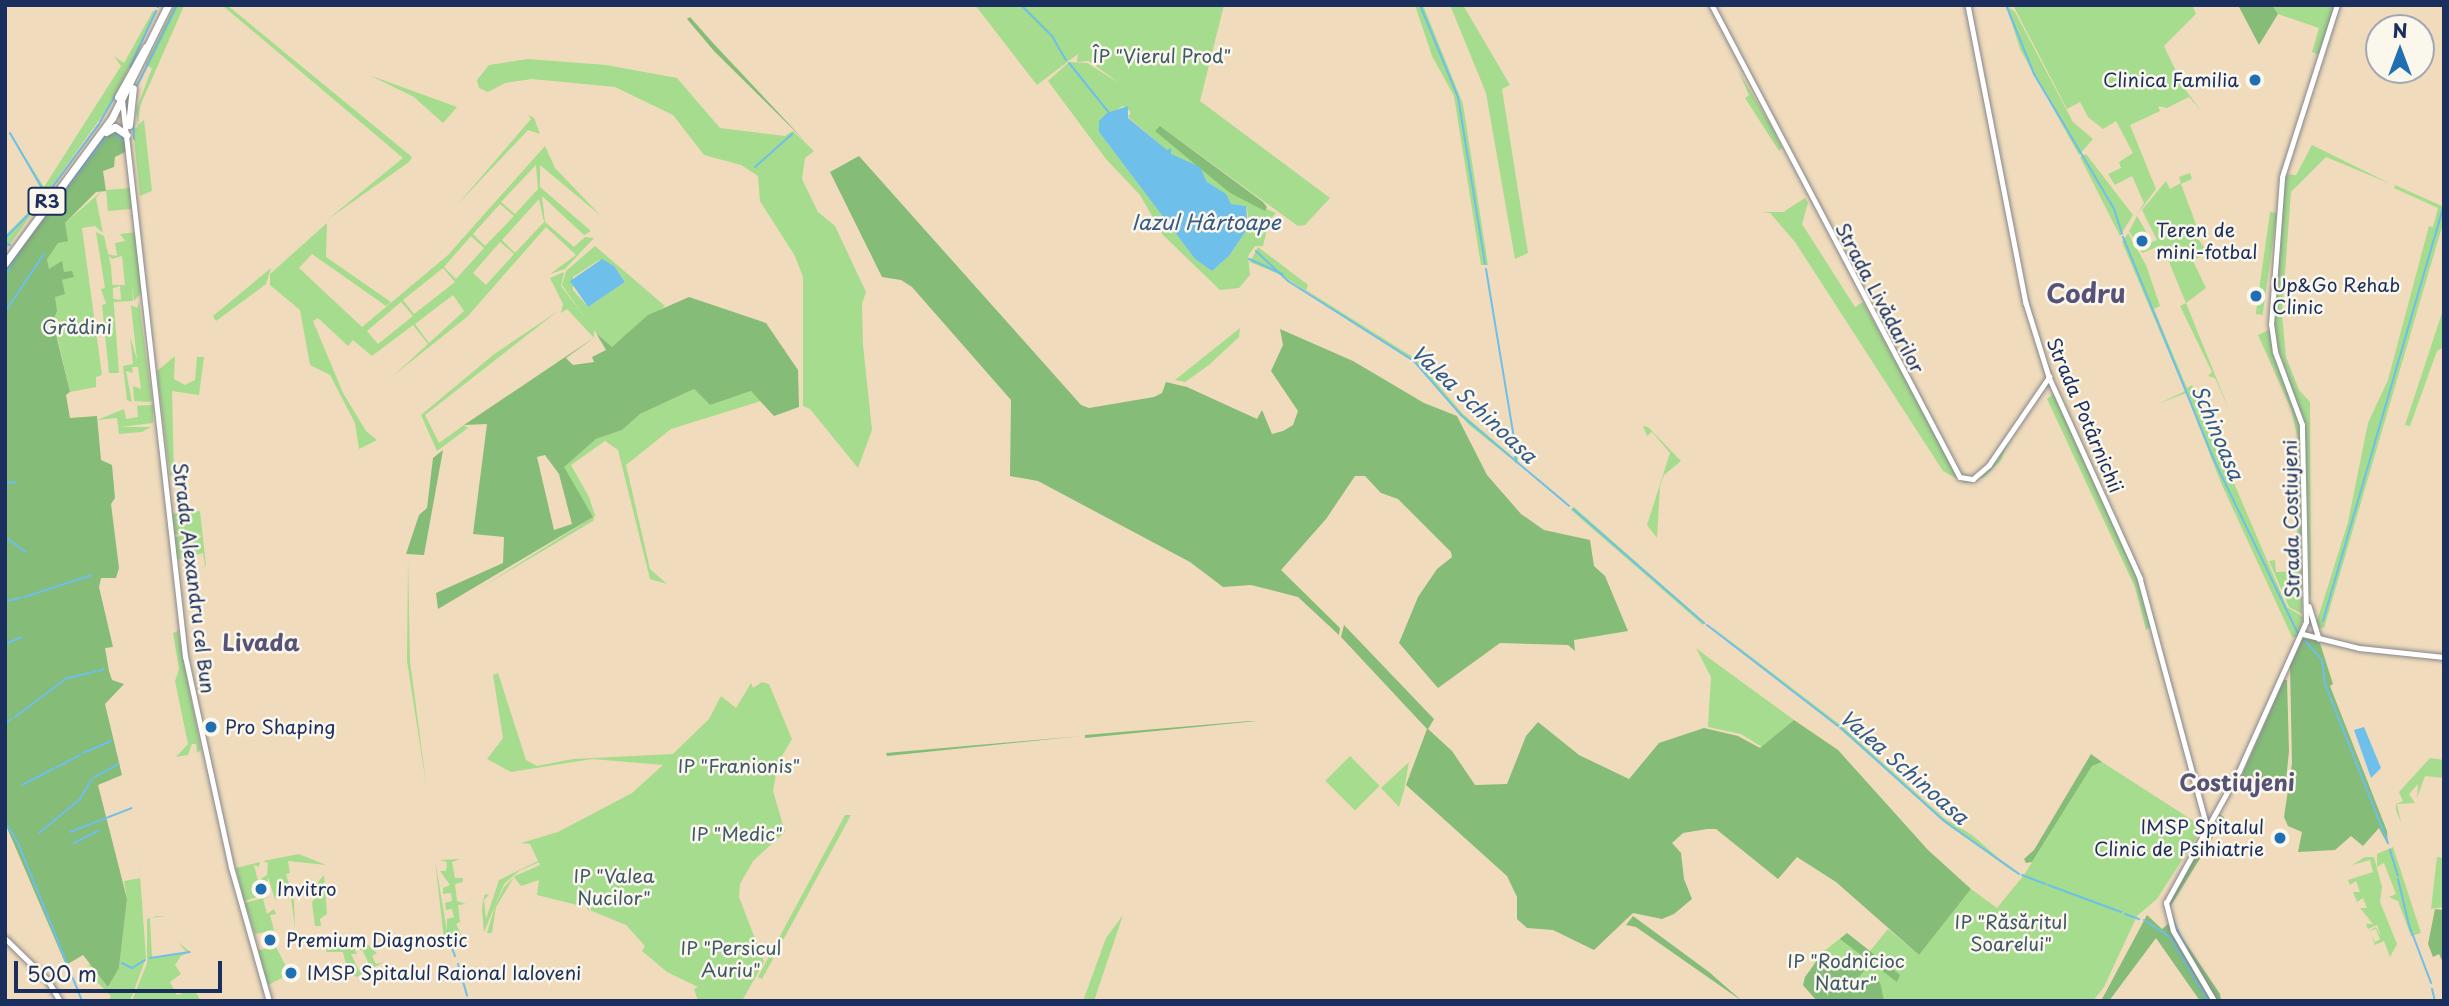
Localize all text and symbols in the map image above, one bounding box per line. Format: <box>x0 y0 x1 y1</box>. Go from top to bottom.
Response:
north arrow <box>2365 14 2435 84</box>
text: N <box>2392 16 2408 44</box>
park label: ÎP "Vierul Prod" <box>1092 45 1232 67</box>
place label: Clinica Familia <box>2102 69 2239 91</box>
marker: Clinica Familia <box>2245 70 2265 90</box>
road number: R3 <box>26 186 68 216</box>
water label: Iazul Hârtoape <box>1131 208 1281 234</box>
place label: Teren de mini-fotbal <box>2156 219 2257 263</box>
street label: Strada Livădarilor <box>1831 220 1929 376</box>
marker: Teren de mini-fotbal <box>2134 233 2150 249</box>
place label: Up&Go Rehab Clinic <box>2272 274 2400 318</box>
district label: Codru <box>2046 277 2126 309</box>
marker: Up&Go Rehab Clinic <box>2246 286 2266 306</box>
park label: Grădini <box>42 316 112 338</box>
street label: Strada Potârnichii <box>2042 334 2128 496</box>
water label: Valea Schinoasa <box>1407 338 1543 468</box>
water label: Schinoasa <box>2188 381 2250 483</box>
street label: Strada Costiujeni <box>2278 440 2304 598</box>
street label: Strada Alexandru cel Bun <box>168 461 220 695</box>
district label: Livada <box>222 628 300 656</box>
water label: Valea Schinoasa <box>1835 703 1975 829</box>
place label: Pro Shaping <box>225 716 336 738</box>
marker: Pro Shaping <box>203 719 219 735</box>
park label: IP "Franionis" <box>677 755 801 777</box>
district label: Costiujeni <box>2179 768 2295 796</box>
place label: IMSP Spitalul Clinic de Psihiatrie <box>2095 816 2264 860</box>
park label: IP "Medic" <box>690 823 784 845</box>
marker: IMSP Spitalul Clinic de Psihiatrie <box>2270 828 2290 848</box>
park label: IP "Valea Nucilor" <box>573 865 655 909</box>
place label: Invitro <box>277 878 337 900</box>
marker: Invitro <box>251 879 271 899</box>
park label: IP "Răsăritul Soarelui" <box>1954 911 2068 955</box>
place label: Premium Diagnostic <box>286 929 470 951</box>
marker: Premium Diagnostic <box>260 930 280 950</box>
park label: IP "Persicul Auriu" <box>680 937 782 981</box>
scale bar <box>18 946 226 990</box>
park label: IP "Rodnicioc Natur" <box>1787 950 1905 994</box>
text: 500 m <box>27 957 97 989</box>
place label: IMSP Spitalul Raional Ialoveni <box>307 962 581 984</box>
marker: IMSP Spitalul Raional Ialoveni <box>281 963 301 983</box>

